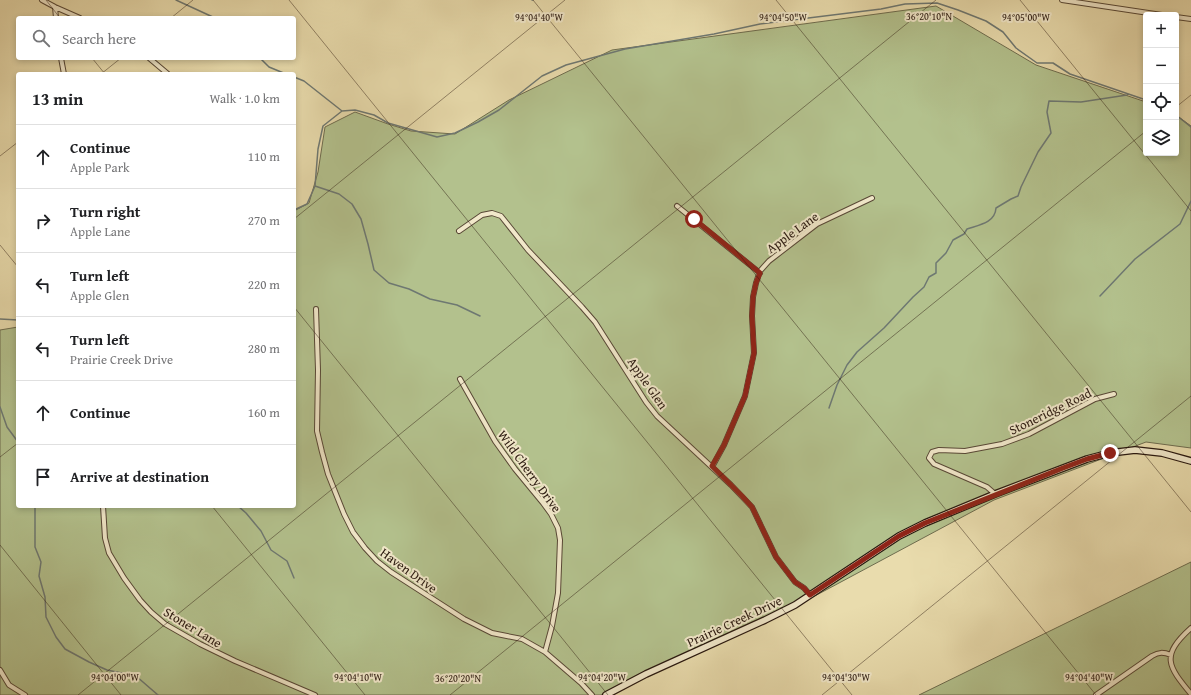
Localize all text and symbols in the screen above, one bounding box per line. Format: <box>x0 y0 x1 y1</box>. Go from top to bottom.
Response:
text: 36°20'10"N <box>906 9 952 24</box>
text: 94°04'40"W <box>515 10 563 25</box>
text: 94°04'50"W <box>759 10 807 25</box>
text: 94°05'00"W <box>1002 10 1050 25</box>
map controls <box>1143 12 1179 156</box>
button: + <box>1143 12 1179 48</box>
search box <box>16 16 296 60</box>
icon: search <box>30 27 52 49</box>
text: Search here <box>62 28 136 49</box>
button: − <box>1143 48 1179 84</box>
button: locate <box>1143 84 1179 120</box>
text: 13 min <box>32 86 83 111</box>
text: Walk · 1.0 km <box>209 89 280 108</box>
button: layers <box>1143 120 1179 156</box>
text: Continue <box>70 137 131 158</box>
icon: ahead <box>32 146 54 168</box>
text: 110 m <box>248 147 280 166</box>
text: Apple Park <box>70 158 130 177</box>
text: Turn right <box>70 201 141 222</box>
street label: Apple Lane <box>762 207 822 258</box>
icon: right <box>32 210 54 232</box>
route start <box>685 210 703 228</box>
text: 270 m <box>248 211 280 230</box>
text: Apple Lane <box>70 222 130 241</box>
text: Turn left <box>70 265 129 286</box>
icon: left <box>32 274 54 296</box>
text: 220 m <box>248 275 280 294</box>
text: Apple Glen <box>70 286 129 305</box>
text: Turn left <box>70 329 129 350</box>
icon: left <box>32 338 54 360</box>
text: 280 m <box>248 339 280 358</box>
text: Prairie Creek Drive <box>70 350 173 369</box>
street label: Apple Glen <box>623 354 673 414</box>
street label: Stoneridge Road <box>1006 383 1095 440</box>
icon: ahead <box>32 402 54 424</box>
text: Continue <box>70 402 131 423</box>
text: 160 m <box>248 403 280 422</box>
street label: Wild Cherry Drive <box>493 426 566 516</box>
route end <box>1101 444 1119 462</box>
icon: arrive <box>32 466 54 488</box>
text: Arrive at destination <box>70 466 209 487</box>
street label: Haven Drive <box>376 543 441 598</box>
street label: Prairie Creek Drive <box>684 591 785 652</box>
street label: Stoner Lane <box>160 603 226 652</box>
text: 94°04'00"W <box>91 670 139 685</box>
text: 94°04'10"W <box>334 670 382 685</box>
text: 94°04'20"W <box>578 670 626 685</box>
text: 94°04'30"W <box>822 670 870 685</box>
text: 94°04'40"W <box>1065 670 1113 685</box>
text: 36°20'20"N <box>435 671 481 686</box>

